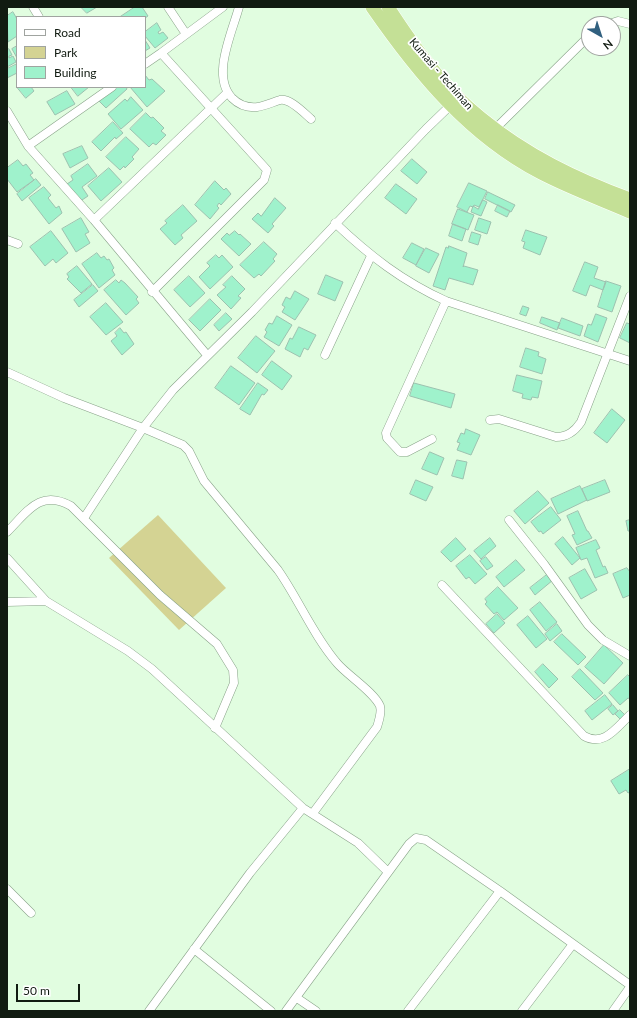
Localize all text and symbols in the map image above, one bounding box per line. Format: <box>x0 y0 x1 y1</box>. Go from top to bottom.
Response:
legend <box>16 16 146 88</box>
north arrow <box>581 16 621 56</box>
text: Road <box>54 25 81 40</box>
street label: Kumasi - Techiman <box>406 36 476 112</box>
text: N <box>601 37 616 53</box>
text: Park <box>54 45 77 60</box>
text: Building <box>54 65 97 80</box>
scale bar <box>18 976 82 1002</box>
text: 50 m <box>23 983 50 998</box>

